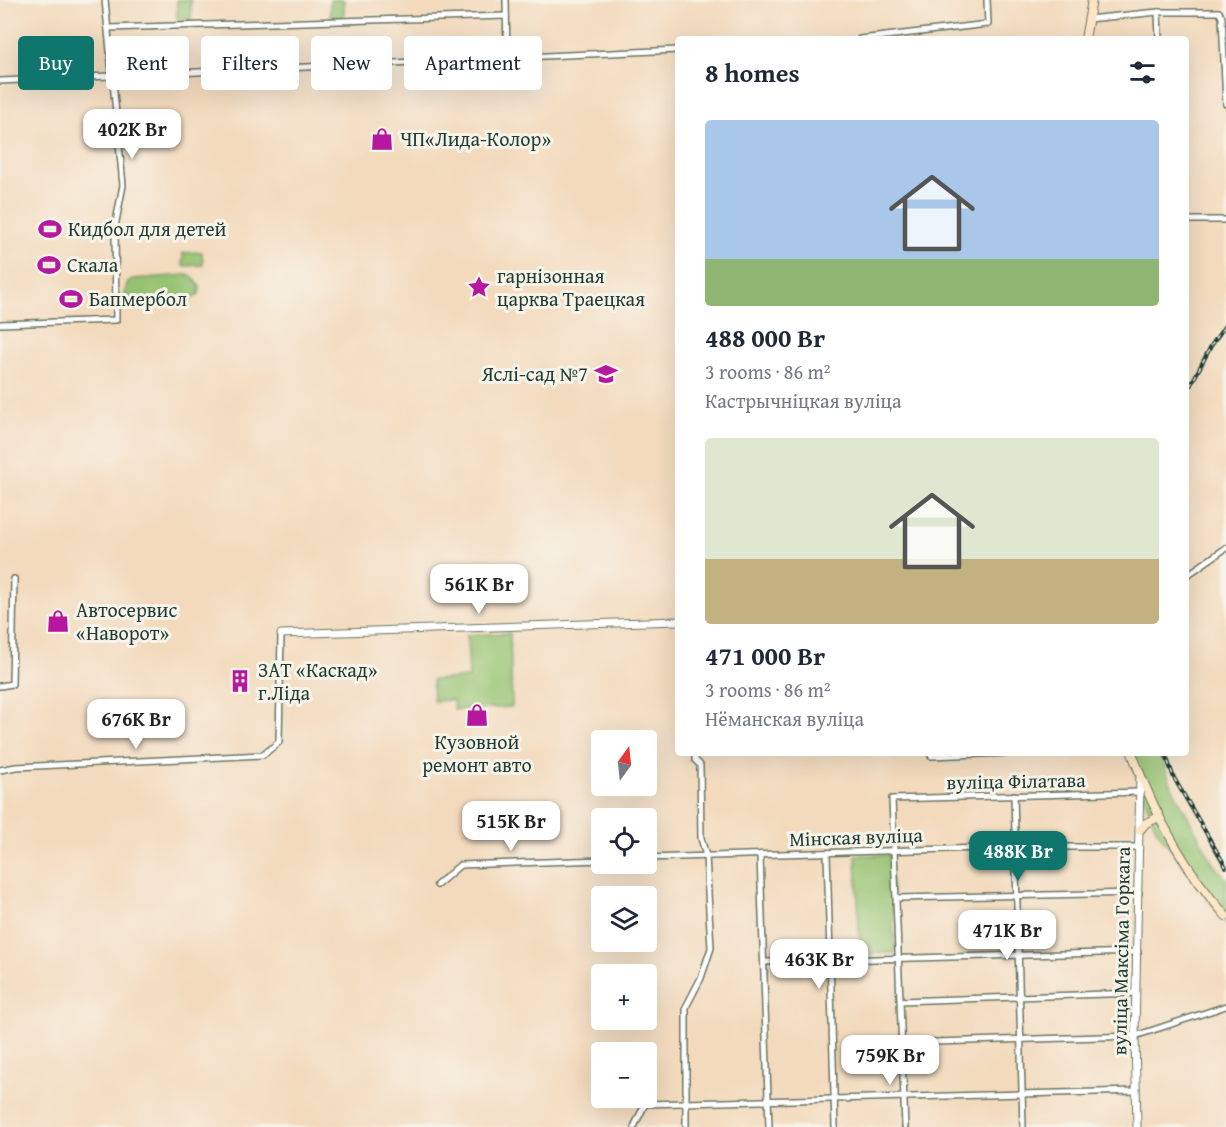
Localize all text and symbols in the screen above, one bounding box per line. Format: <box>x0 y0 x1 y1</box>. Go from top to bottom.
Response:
chip: Buy <box>18 36 94 90</box>
chip: Rent <box>106 36 189 90</box>
chip: Filters <box>201 36 299 90</box>
chip: New <box>311 36 392 90</box>
chip: Apartment <box>404 36 542 90</box>
text: 8 homes <box>705 53 800 92</box>
icon: filters <box>1126 56 1159 89</box>
pin: 402K Br <box>77 109 187 160</box>
text: 402K Br <box>97 114 167 143</box>
place label: ЧП«Лида-Колор» <box>400 124 551 153</box>
shop icon: ЧП«Лида-Колор» <box>369 126 395 152</box>
icon: home <box>878 159 986 267</box>
place label: Кидбол для детей <box>68 214 227 243</box>
sports icon: Кидбол для детей <box>37 216 63 242</box>
place label: Скала <box>67 250 119 279</box>
sports icon: Скала <box>36 252 62 278</box>
place label: гарнізонная царква Траецкая <box>497 261 645 313</box>
place icon: гарнізонная царква Траецкая <box>466 274 492 300</box>
place label: Бапмербол <box>89 284 187 313</box>
sports icon: Бапмербол <box>58 286 84 312</box>
text: 488 000 Br <box>705 318 825 357</box>
text: 3 rooms · 86 m² <box>705 357 831 386</box>
place label: Яслі-сад №7 <box>481 359 588 388</box>
school or university icon: Яслі-сад №7 <box>593 361 619 387</box>
text: Кастрычніцкая вуліца <box>705 386 901 415</box>
icon: home <box>878 477 986 585</box>
pin: 561K Br <box>424 564 534 615</box>
text: 561K Br <box>444 569 514 598</box>
place label: Автосервис «Наворот» <box>76 595 177 647</box>
shop icon: Автосервис «Наворот» <box>45 608 71 634</box>
text: 471 000 Br <box>705 636 825 675</box>
place label: ЗАТ «Каскад» г.Ліда <box>258 655 378 707</box>
building icon: ЗАТ «Каскад» г.Ліда <box>227 668 253 694</box>
text: 3 rooms · 86 m² <box>705 675 831 704</box>
pin: 676K Br <box>81 699 191 750</box>
shop icon: Кузовной ремонт авто <box>464 702 490 728</box>
text: 676K Br <box>101 704 171 733</box>
text: Нёманская вуліца <box>705 704 864 733</box>
place label: Кузовной ремонт авто <box>422 727 532 779</box>
north arrow <box>591 730 657 796</box>
map controls <box>591 730 657 1108</box>
street label: вуліца Філатава <box>946 765 1086 796</box>
pin: 515K Br <box>456 801 566 852</box>
text: 515K Br <box>476 806 546 835</box>
button: locate <box>591 808 657 874</box>
street label: Мінская вуліца <box>789 820 924 853</box>
pin: 488K Br <box>963 831 1073 882</box>
text: 488K Br <box>983 836 1053 865</box>
street label: вуліца Максіма Горкага <box>1104 846 1137 1056</box>
button: layers <box>591 886 657 952</box>
pin: 471K Br <box>952 910 1062 961</box>
text: 471K Br <box>972 915 1042 944</box>
pin: 463K Br <box>764 939 874 990</box>
text: 463K Br <box>784 944 854 973</box>
button: + <box>591 964 657 1030</box>
pin: 759K Br <box>835 1035 945 1086</box>
text: 759K Br <box>855 1040 925 1069</box>
button: − <box>591 1042 657 1108</box>

